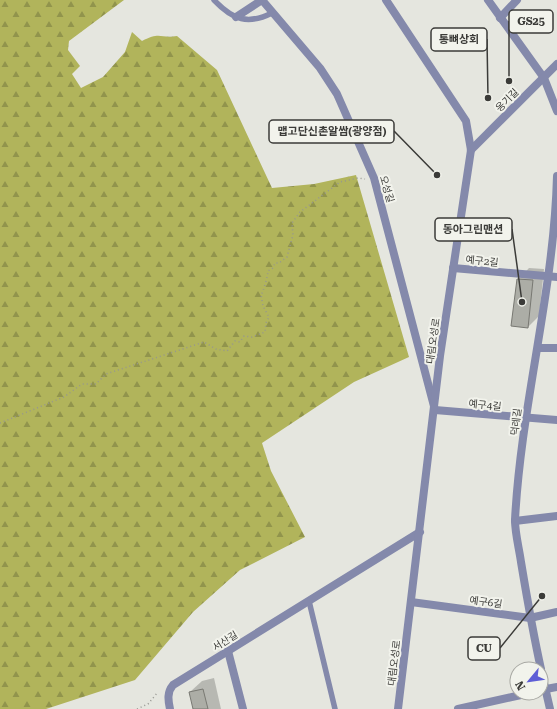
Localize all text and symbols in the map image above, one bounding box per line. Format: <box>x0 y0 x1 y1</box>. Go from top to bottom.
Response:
callout: GS25 <box>509 10 553 33</box>
text: GS25 <box>517 15 545 28</box>
callout: 통뼈상회 <box>431 28 487 51</box>
text: 통뼈상회 <box>439 33 479 46</box>
street label: 옹기길 <box>493 86 521 114</box>
callout: 맵고단신촌알쌈(광양점) <box>269 120 394 143</box>
text: 맵고단신촌알쌈(광양점) <box>277 125 387 138</box>
street label: 오성길 <box>378 174 396 204</box>
callout: 동아그린맨션 <box>435 218 512 241</box>
text: 동아그린맨션 <box>443 223 503 236</box>
street label: 예구2길 <box>465 254 499 268</box>
street label: 대림오성로 <box>424 317 442 365</box>
street label: 예구4길 <box>468 398 502 412</box>
street label: 덕례길 <box>509 408 523 436</box>
street label: 예구6길 <box>469 594 503 610</box>
street label: 서산길 <box>210 629 240 653</box>
callout: CU <box>468 637 500 660</box>
street label: 대림오성로 <box>386 640 402 686</box>
text: CU <box>476 642 493 655</box>
north arrow <box>509 661 549 701</box>
text: N <box>513 678 528 692</box>

